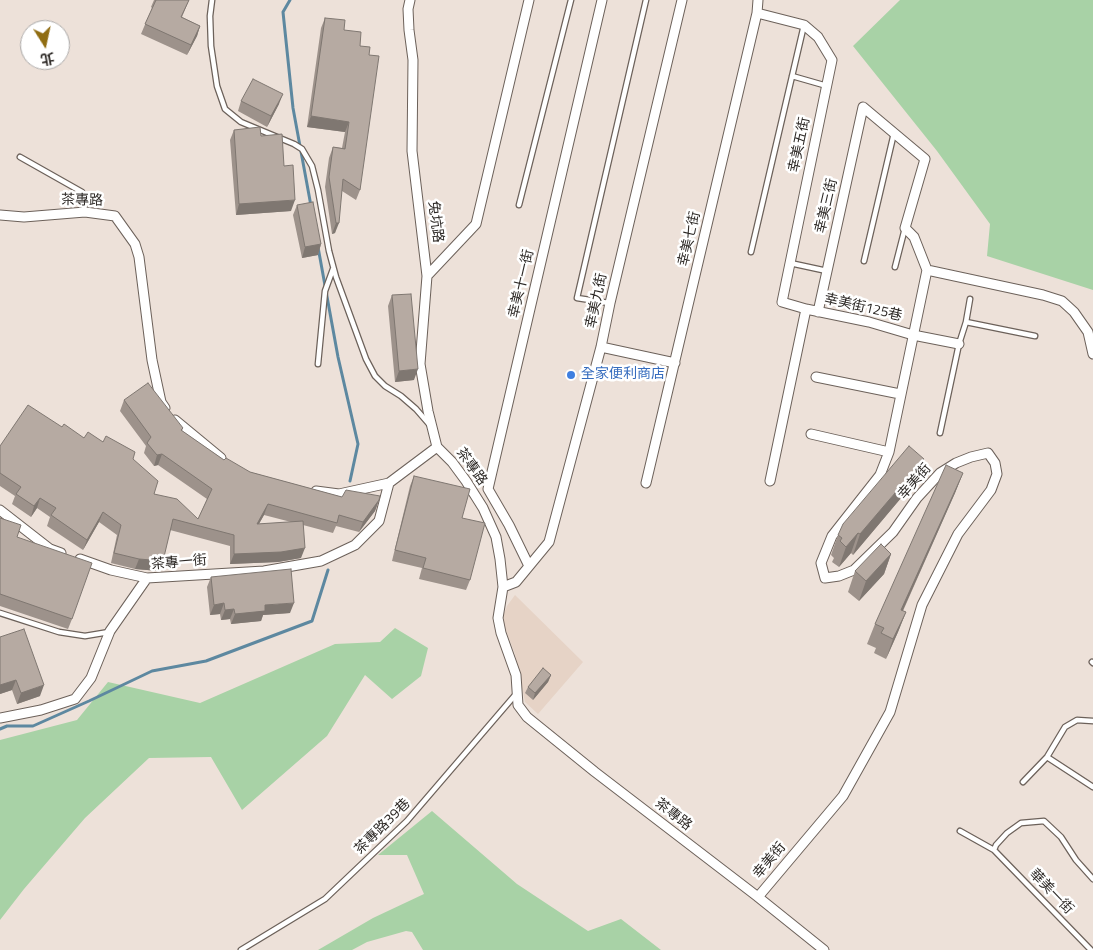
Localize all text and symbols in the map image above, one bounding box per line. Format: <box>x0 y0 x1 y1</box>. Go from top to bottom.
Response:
north arrow <box>20 20 70 70</box>
text: 北 <box>39 48 56 71</box>
street label: 幸美五街 <box>786 116 814 174</box>
street label: 幸美三街 <box>813 177 841 235</box>
street label: 茶專路 <box>61 192 103 210</box>
street label: 兔坑路 <box>424 200 446 244</box>
street label: 幸美七街 <box>676 210 704 268</box>
street label: 幸美十一街 <box>506 248 538 320</box>
street label: 幸美九街 <box>583 272 611 330</box>
street label: 幸美街125巷 <box>822 291 904 325</box>
place label: 全家便利商店 <box>581 367 665 383</box>
marker: 全家便利商店 <box>565 369 577 381</box>
street label: 茶專路 <box>452 445 490 489</box>
street label: 幸美街 <box>895 461 935 503</box>
street label: 茶專一街 <box>150 552 208 574</box>
street label: 茶專路 <box>651 795 695 835</box>
street label: 茶專路39巷 <box>352 796 414 858</box>
street label: 幸美街 <box>750 840 790 882</box>
street label: 華美一街 <box>1026 866 1076 918</box>

